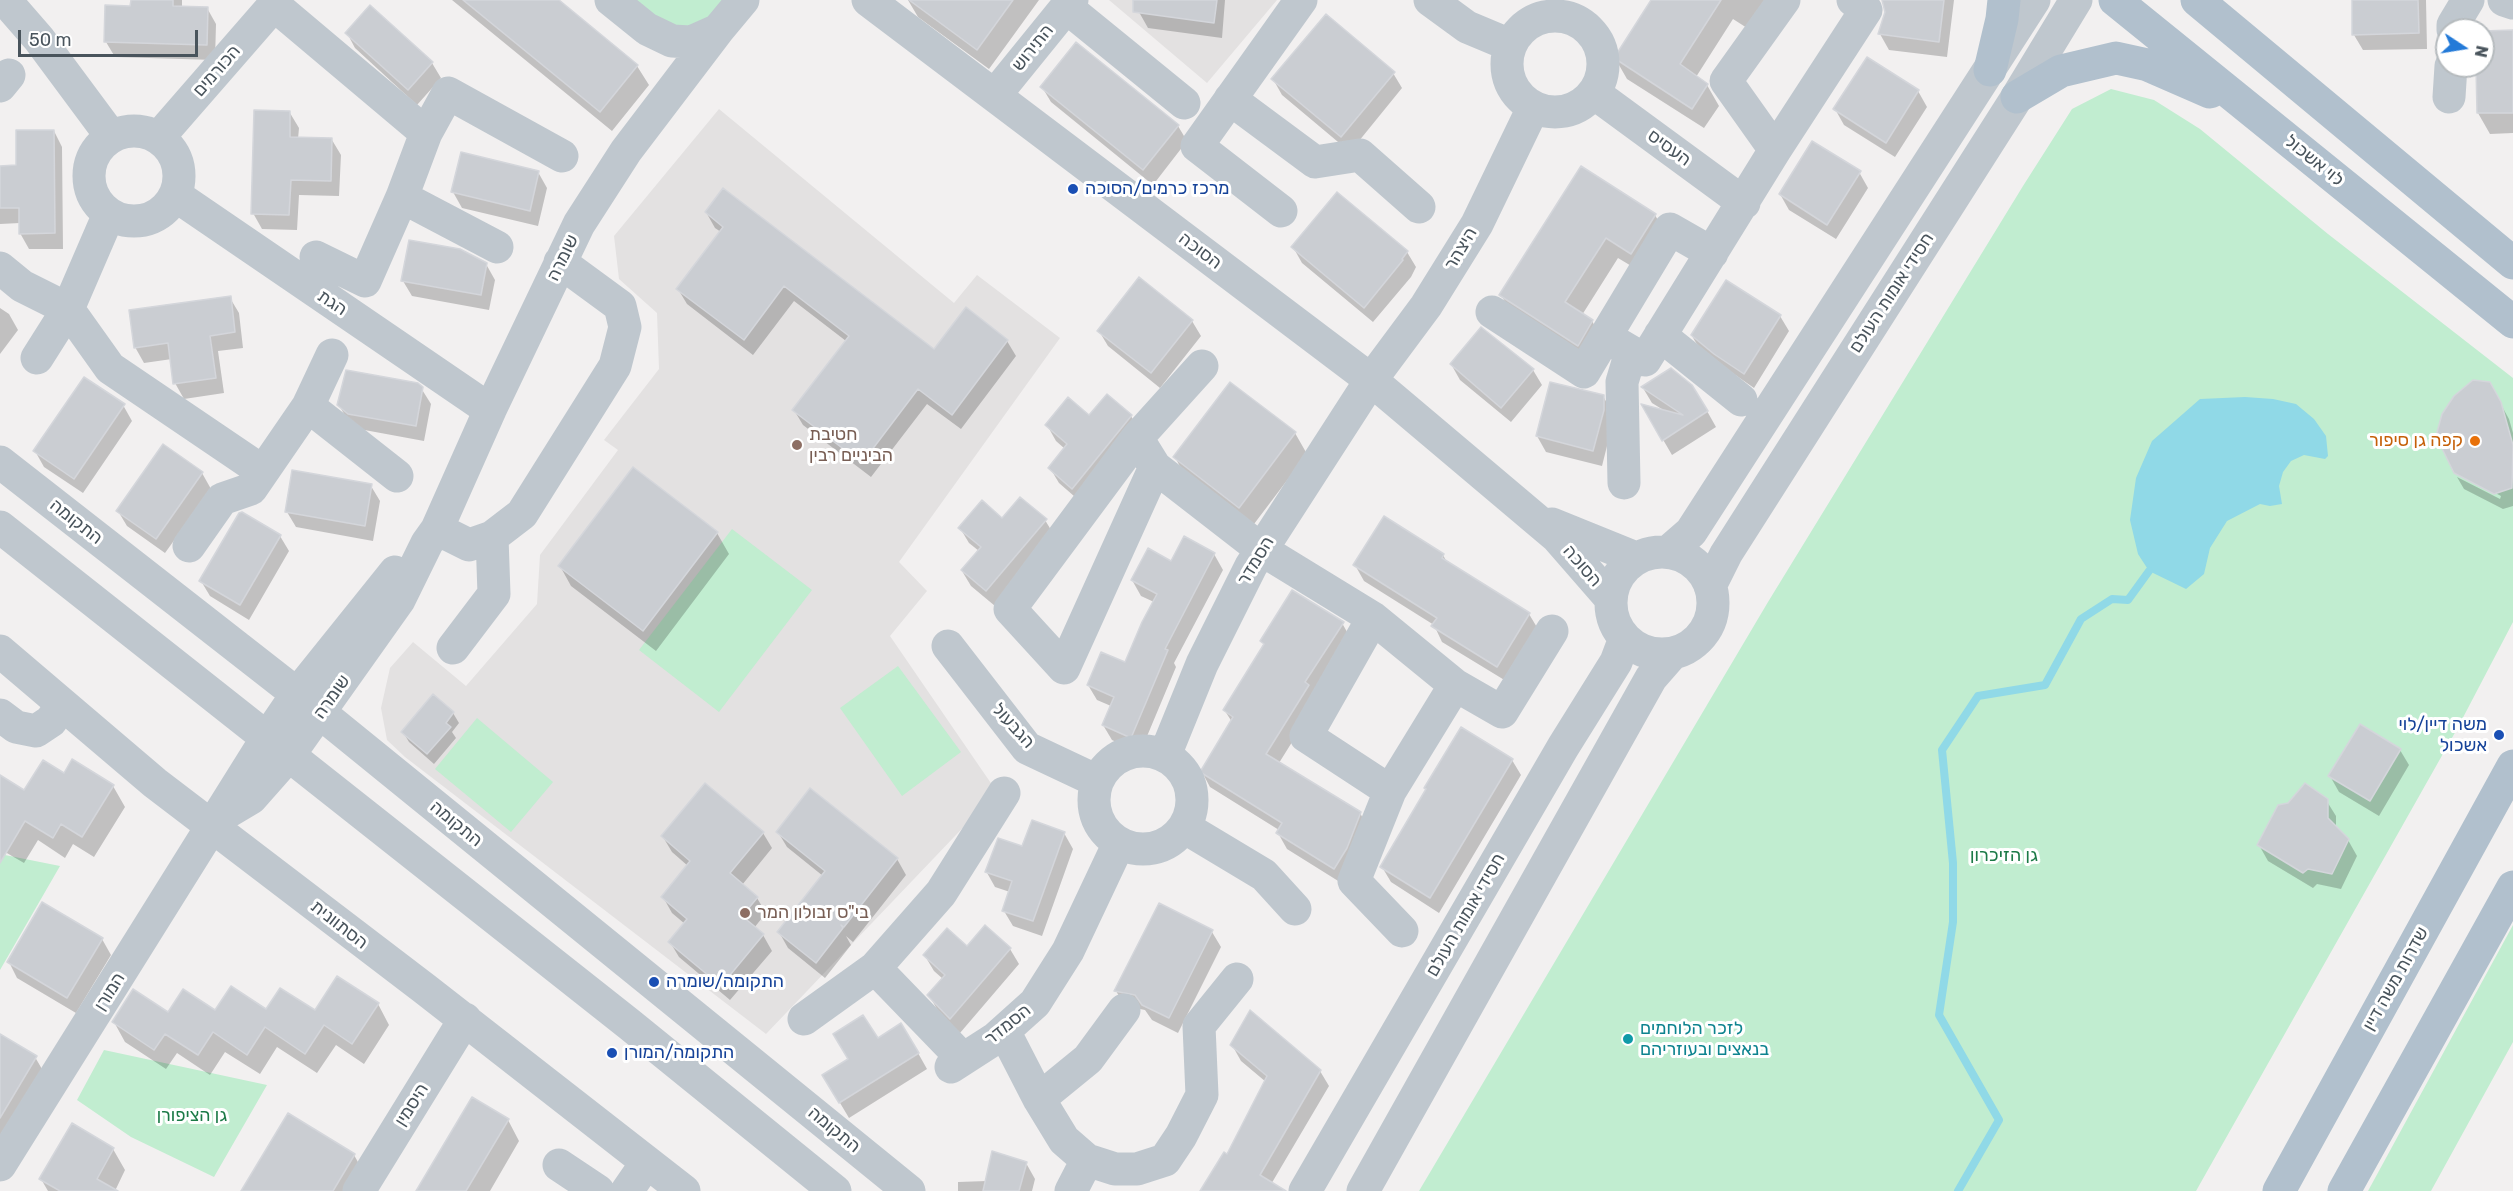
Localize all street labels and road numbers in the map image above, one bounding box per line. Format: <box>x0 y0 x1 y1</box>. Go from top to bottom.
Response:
street label: התירוש <box>1008 20 1058 76</box>
street label: הכורמים <box>189 41 245 101</box>
street label: העסיס <box>1643 125 1695 171</box>
street label: לוי אשכול <box>2280 131 2348 191</box>
street label: היצהר <box>1440 224 1482 274</box>
street label: הסוכה <box>1174 228 1226 274</box>
street label: חסידי אומות העולם <box>1845 229 1939 357</box>
street label: שומרה <box>543 231 583 285</box>
street label: הגת <box>313 285 351 321</box>
street label: התקומה <box>45 495 107 549</box>
street label: הסמדר <box>1233 533 1279 589</box>
street label: הסוכה <box>1558 541 1606 591</box>
street label: שומרה <box>309 671 355 723</box>
street label: הגבעול <box>987 699 1039 753</box>
street label: התקומה <box>425 796 487 852</box>
street label: חסידי אומות העולם <box>1422 850 1510 980</box>
street label: הסתוונית <box>306 896 372 954</box>
street label: שדרות משה דיין <box>2359 923 2433 1035</box>
street label: המורן <box>90 969 130 1015</box>
street label: הסמדר <box>981 1000 1035 1050</box>
street label: היסמין <box>390 1079 434 1131</box>
street label: התקומה <box>803 1102 865 1158</box>

